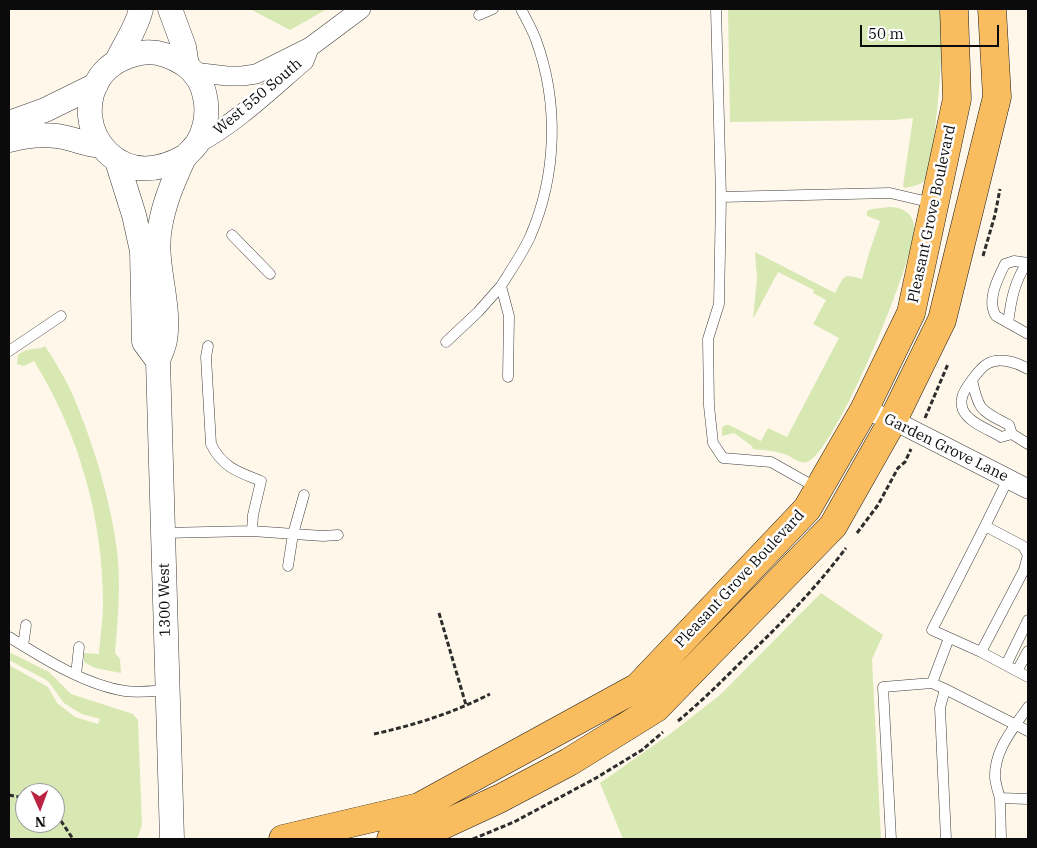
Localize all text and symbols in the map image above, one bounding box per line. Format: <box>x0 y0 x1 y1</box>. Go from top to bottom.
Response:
scale bar <box>862 15 1001 47</box>
text: 50 m <box>868 24 904 43</box>
street label: West 550 South <box>210 55 306 139</box>
street label: Pleasant Grove Boulevard <box>904 123 960 305</box>
street label: Garden Grove Lane <box>881 410 1011 486</box>
street label: Pleasant Grove Boulevard <box>672 507 808 651</box>
street label: 1300 West <box>155 563 175 637</box>
north arrow <box>15 783 65 833</box>
text: N <box>35 813 46 831</box>

